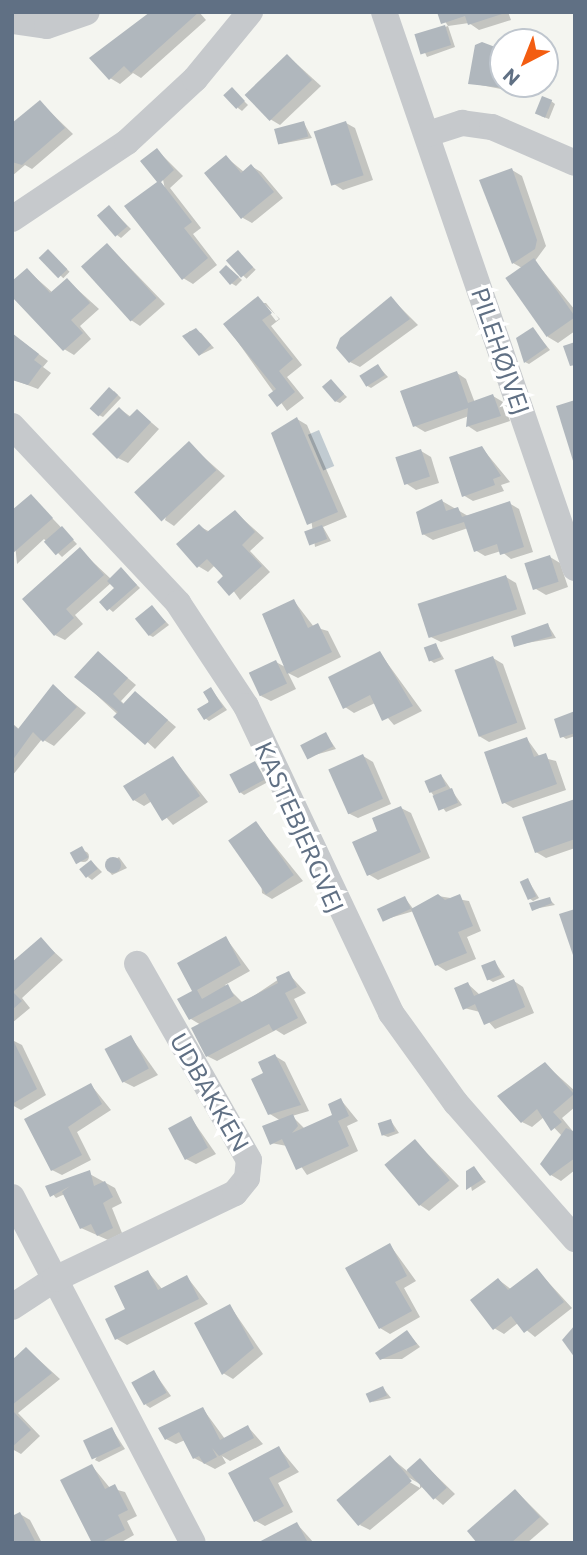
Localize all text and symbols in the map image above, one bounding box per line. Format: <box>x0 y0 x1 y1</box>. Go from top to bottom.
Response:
north arrow <box>489 28 559 98</box>
text: N <box>498 64 524 91</box>
street label: PILEHØJVEJ <box>466 284 536 418</box>
street label: KASTEBJERGVEJ <box>249 737 351 917</box>
street label: UDBAKKEN <box>165 1028 255 1156</box>

